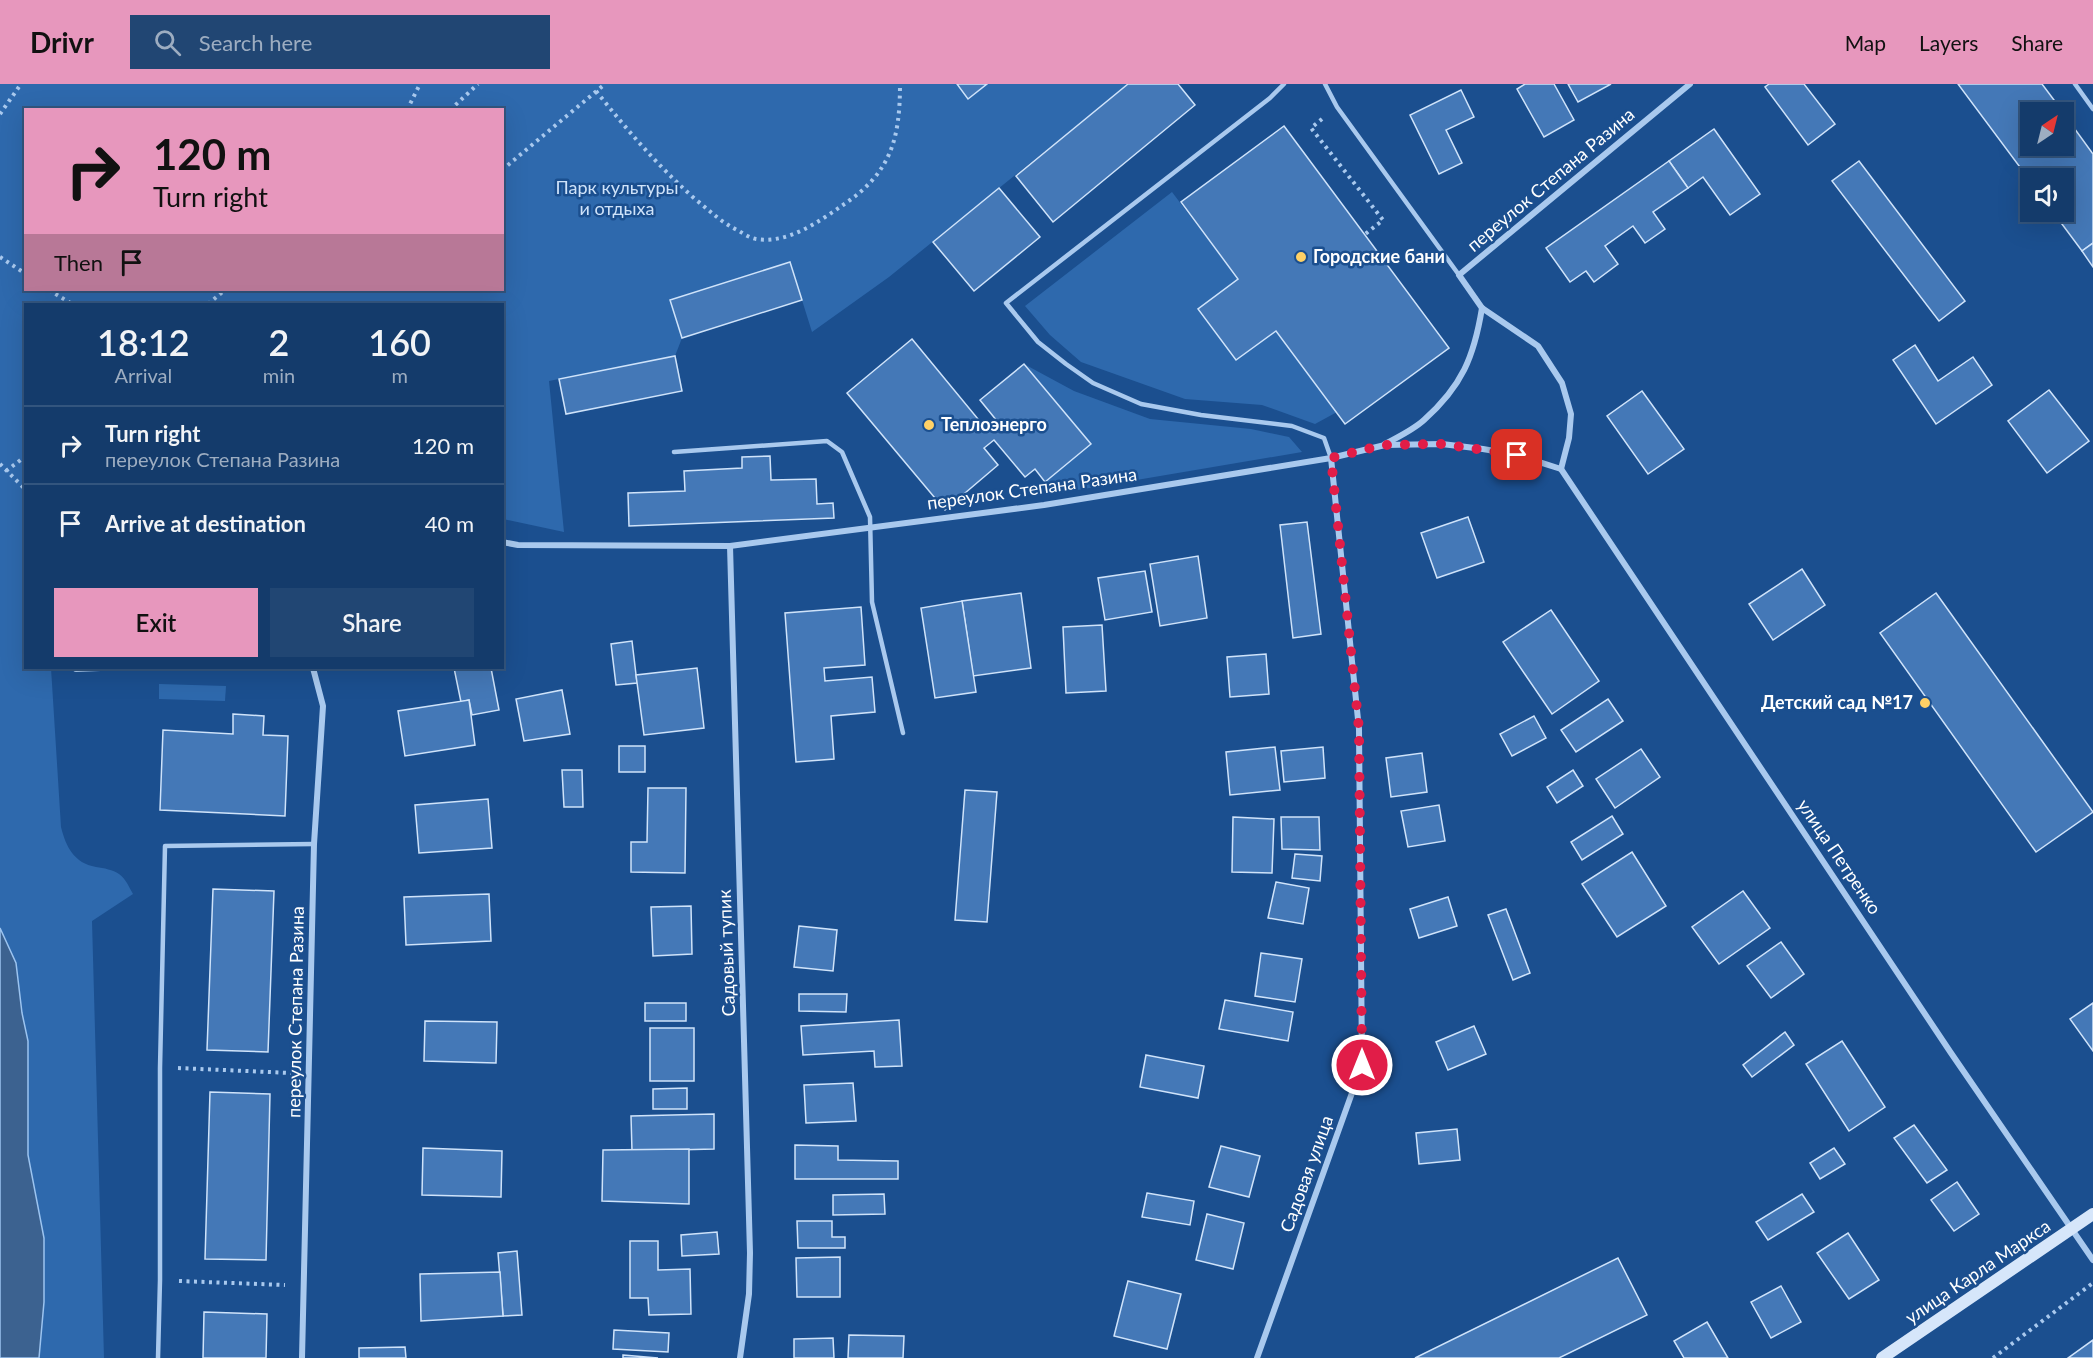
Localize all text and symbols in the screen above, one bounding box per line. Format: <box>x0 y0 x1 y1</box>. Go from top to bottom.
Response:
search box <box>130 15 550 69</box>
text: Drivr <box>30 25 94 59</box>
icon: search <box>151 26 184 59</box>
text: Search here <box>199 29 312 56</box>
text: Map <box>1845 30 1886 55</box>
text: Layers <box>1919 30 1978 55</box>
text: Share <box>2011 30 2063 55</box>
north arrow <box>2020 102 2074 156</box>
map controls <box>2020 102 2074 222</box>
street label: переулок Степана Разина <box>1462 103 1639 256</box>
text: 120 m <box>153 129 271 179</box>
icon: right <box>54 132 132 210</box>
button: sound <box>2020 168 2074 222</box>
park label: Парк культуры и отдыха <box>555 176 679 219</box>
text: Turn right <box>153 180 268 213</box>
place label: Городские бани <box>1313 245 1445 267</box>
icon: arrive <box>115 246 148 279</box>
text: Then <box>54 249 103 276</box>
marker: Городские бани <box>1294 250 1308 264</box>
text: 18:12 <box>97 320 190 364</box>
text: 2 <box>269 320 289 364</box>
text: 160 <box>368 320 431 364</box>
text: Arrival <box>115 363 172 387</box>
text: min <box>263 363 295 387</box>
text: m <box>391 363 408 387</box>
place label: Теплоэнерго <box>941 413 1047 435</box>
marker: Теплоэнерго <box>922 418 936 432</box>
text: Turn right <box>105 420 200 447</box>
icon: right <box>54 429 87 462</box>
pin <box>1491 429 1542 480</box>
text: 120 m <box>412 432 474 459</box>
icon: arrive <box>1500 438 1533 471</box>
text: переулок Степана Разина <box>105 447 340 471</box>
street label: переулок Степана Разина <box>925 462 1138 514</box>
icon: arrive <box>54 507 87 540</box>
text: Arrive at destination <box>105 510 306 537</box>
text: 40 m <box>425 510 474 537</box>
button: Exit <box>54 588 258 657</box>
button: Share <box>270 588 474 657</box>
place label: Детский сад №17 <box>1761 691 1913 713</box>
marker: Детский сад №17 <box>1918 696 1932 710</box>
street label: улица Петренко <box>1793 795 1886 918</box>
street label: Садовый тупик <box>713 888 739 1017</box>
street label: переулок Степана Разина <box>282 906 308 1118</box>
position arrow <box>1330 1033 1394 1097</box>
street label: Садовая улица <box>1275 1112 1337 1235</box>
street label: улица Карла Маркса <box>1901 1214 2054 1328</box>

